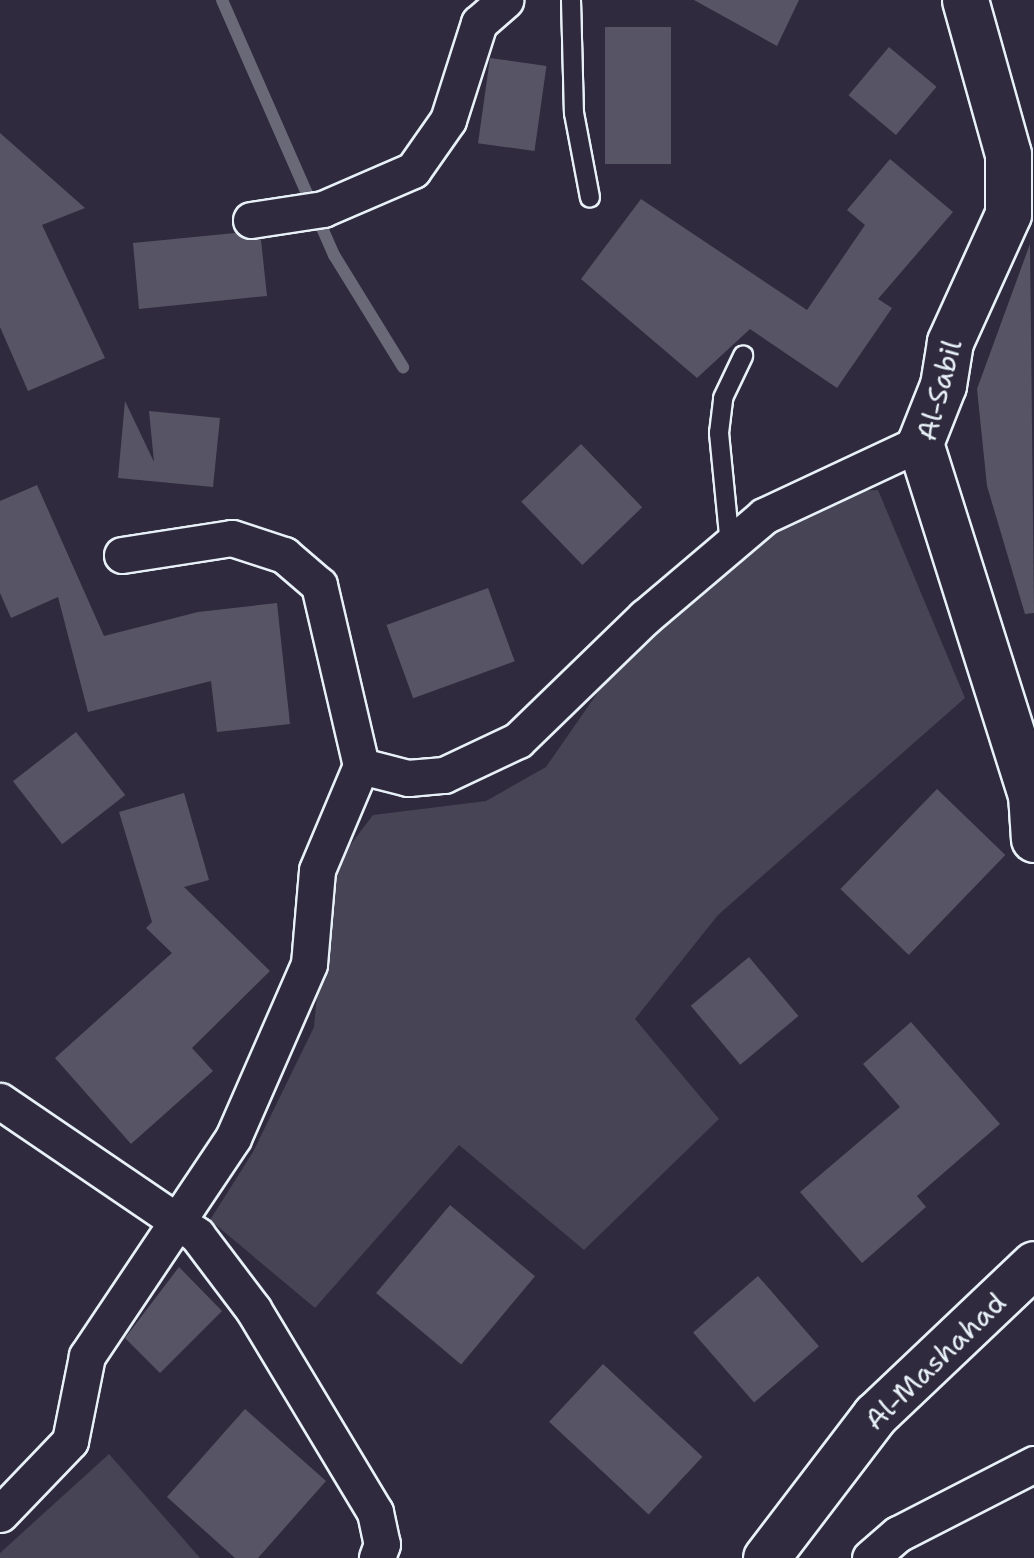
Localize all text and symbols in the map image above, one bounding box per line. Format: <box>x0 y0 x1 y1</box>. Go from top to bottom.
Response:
street label: Al-Sabil <box>909 336 969 444</box>
street label: Al-Mashahad <box>857 1285 1013 1437</box>

